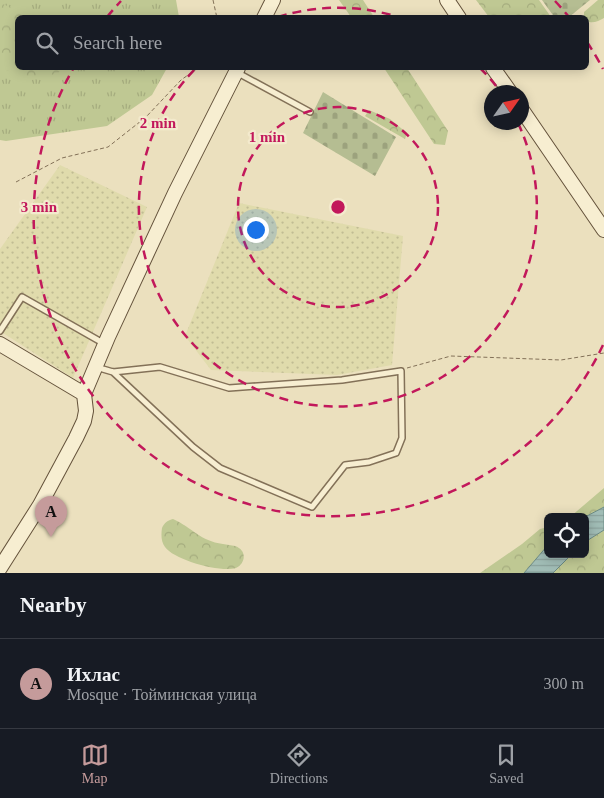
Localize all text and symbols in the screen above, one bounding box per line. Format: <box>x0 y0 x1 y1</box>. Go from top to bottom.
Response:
search box <box>15 15 589 70</box>
icon: search <box>33 29 61 57</box>
text: Search here <box>73 32 162 53</box>
north arrow <box>484 85 529 130</box>
text: 2 min <box>140 115 177 131</box>
text: 1 min <box>249 129 286 145</box>
centre of rings <box>329 198 347 216</box>
text: 3 min <box>21 199 58 215</box>
your location <box>243 217 269 243</box>
pin: A <box>35 496 67 537</box>
map controls <box>544 513 589 558</box>
button: locate <box>544 513 589 558</box>
text: Nearby <box>20 593 87 617</box>
text: Ихлас <box>67 664 120 685</box>
text: A <box>30 675 42 692</box>
text: 300 m <box>544 675 584 692</box>
text: Mosque · Тойминская улица <box>67 686 257 703</box>
tab: Map <box>81 741 109 787</box>
tab: Directions <box>270 741 328 787</box>
tab: Saved <box>489 741 523 787</box>

